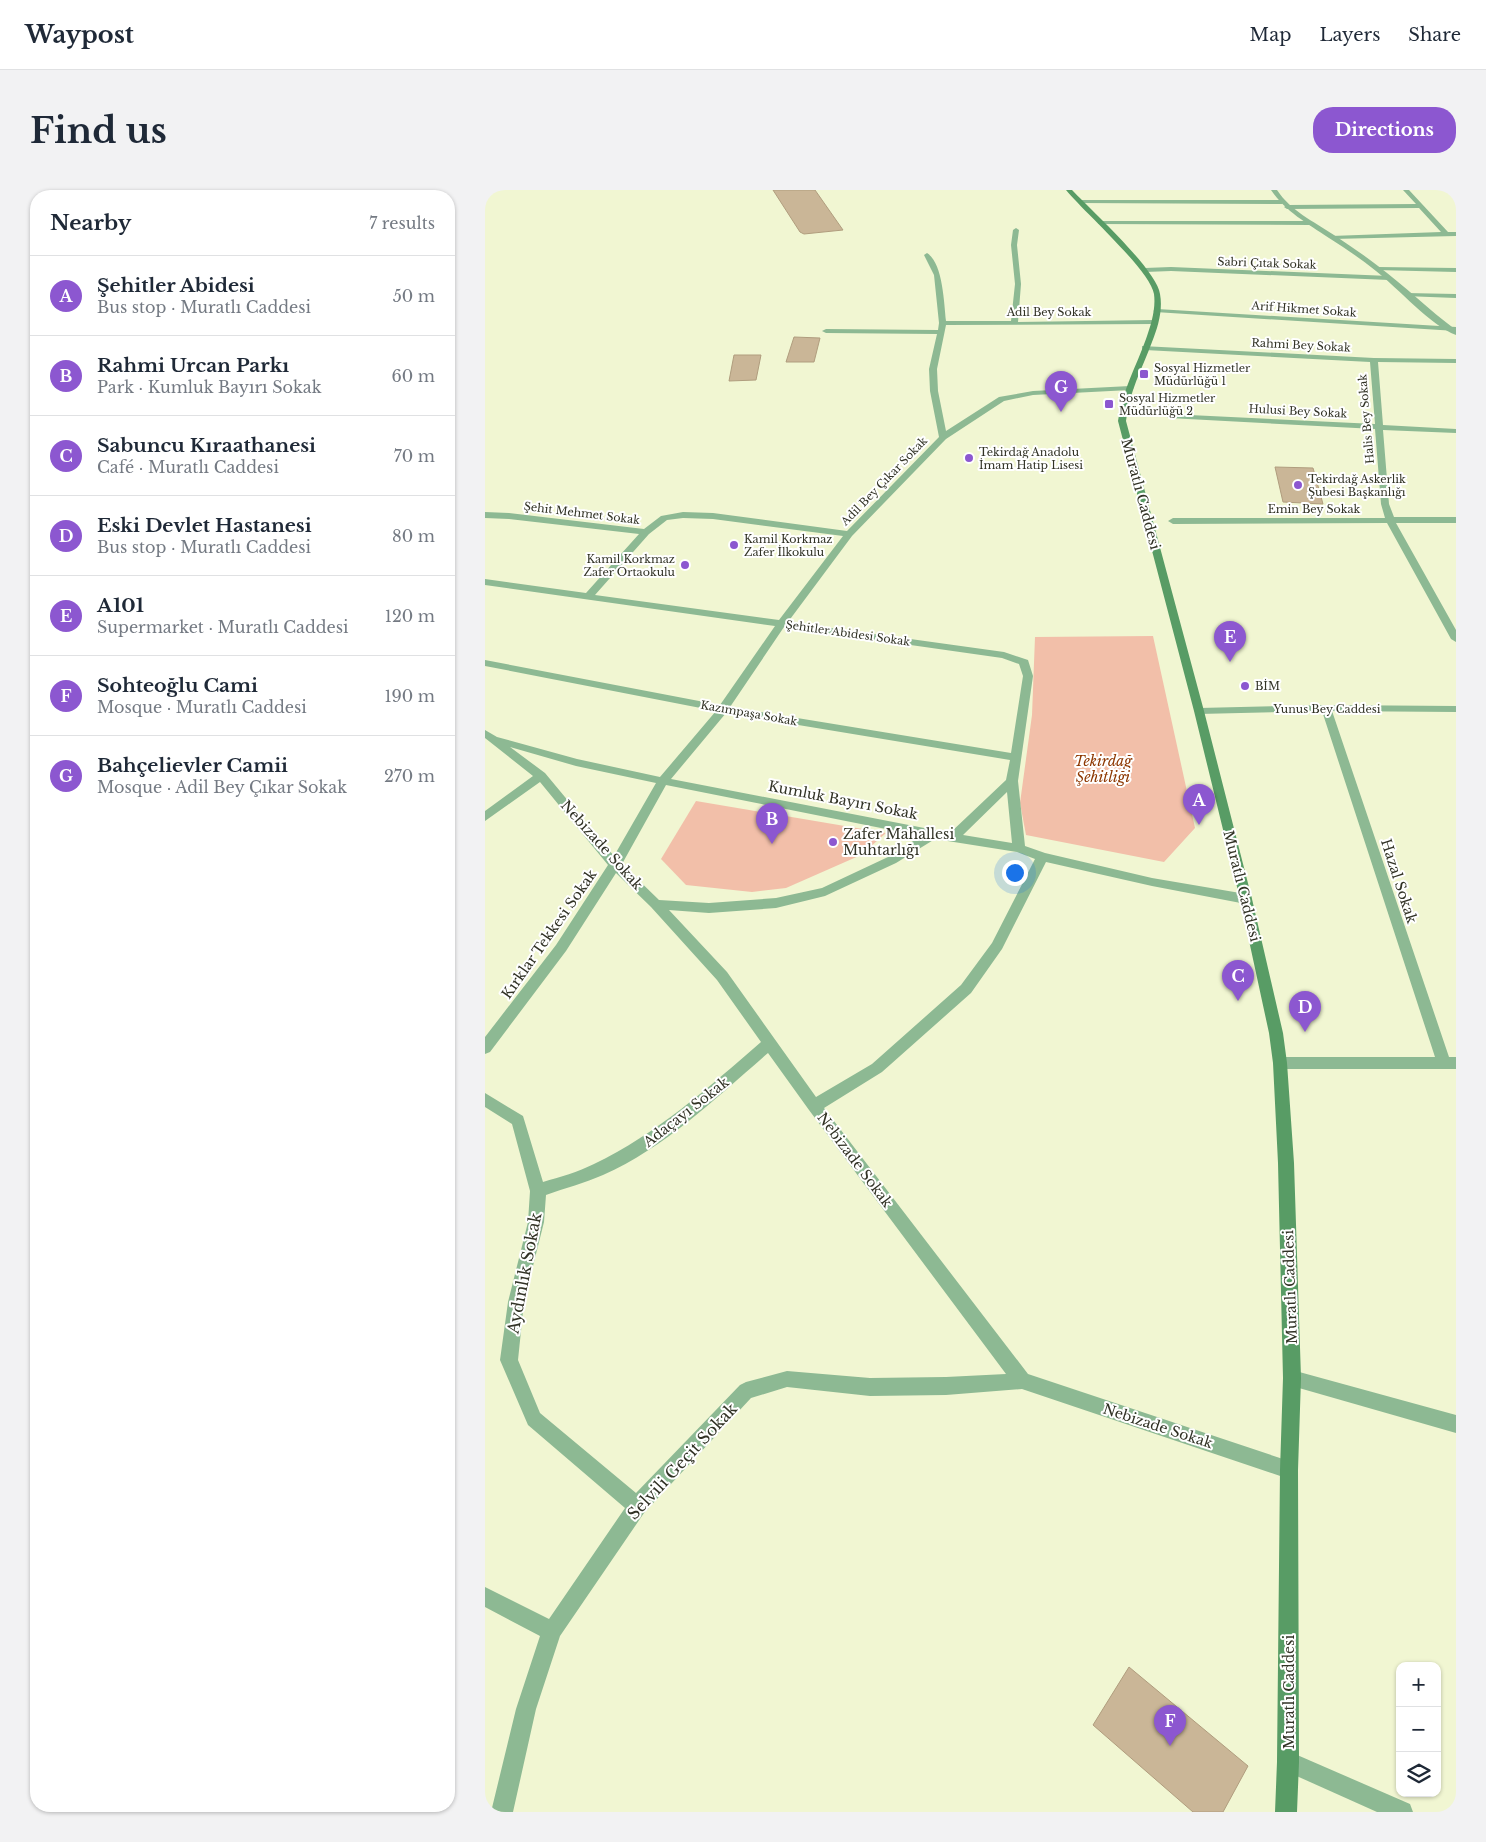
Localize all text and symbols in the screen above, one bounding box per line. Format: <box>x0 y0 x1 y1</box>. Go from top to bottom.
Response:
text: Waypost <box>25 20 134 49</box>
text: Map <box>1250 24 1291 46</box>
text: Layers <box>1319 24 1380 46</box>
text: Share <box>1408 24 1461 46</box>
button: Directions <box>1313 107 1456 153</box>
text: Find us <box>30 109 167 152</box>
text: Nearby <box>50 210 131 236</box>
text: 7 results <box>369 213 435 233</box>
street label: Sabri Çıtak Sokak <box>1217 254 1317 272</box>
text: Şehitler Abidesi <box>97 274 255 297</box>
text: A <box>60 286 72 306</box>
text: 50 m <box>393 286 435 306</box>
text: Bus stop · Muratlı Caddesi <box>97 297 311 317</box>
street label: Arif Hikmet Sokak <box>1250 298 1357 320</box>
street label: Adil Bey Sokak <box>1006 305 1092 319</box>
street label: Rahmi Bey Sokak <box>1251 335 1351 355</box>
text: Rahmi Urcan Parkı <box>97 354 289 377</box>
place label: Sosyal Hizmetler Müdürlüğü 1 <box>1154 361 1251 388</box>
text: B <box>60 366 72 386</box>
text: 60 m <box>392 366 435 386</box>
marker: Sosyal Hizmetler Müdürlüğü 1 <box>1138 368 1150 380</box>
pin: G <box>1045 371 1077 412</box>
street label: Halis Bey Sokak <box>1355 373 1377 465</box>
text: Park · Kumluk Bayırı Sokak <box>97 377 322 397</box>
place label: Sosyal Hizmetler Müdürlüğü 2 <box>1119 391 1216 418</box>
marker: Sosyal Hizmetler Müdürlüğü 2 <box>1103 398 1115 410</box>
street label: Hulusi Bey Sokak <box>1248 401 1348 421</box>
street label: Adil Bey Çıkar Sokak <box>837 433 930 529</box>
text: Sabuncu Kıraathanesi <box>97 434 316 457</box>
street label: Muratlı Caddesi <box>1117 436 1165 552</box>
place label: Tekirdağ Anadolu İmam Hatip Lisesi <box>979 445 1083 472</box>
text: C <box>59 446 73 466</box>
text: 70 m <box>394 446 435 466</box>
marker: Tekirdağ Anadolu İmam Hatip Lisesi <box>963 452 975 464</box>
text: Café · Muratlı Caddesi <box>97 457 279 477</box>
place label: Tekirdağ Askerlik Şubesi Başkanlığı <box>1308 472 1406 499</box>
marker: Tekirdağ Askerlik Şubesi Başkanlığı <box>1292 479 1304 491</box>
street label: Şehit Mehmet Sokak <box>523 499 641 527</box>
street label: Emin Bey Sokak <box>1268 502 1361 516</box>
text: Eski Devlet Hastanesi <box>97 514 312 537</box>
text: D <box>59 526 73 546</box>
text: 80 m <box>392 526 435 546</box>
place label: Kamil Korkmaz Zafer İlkokulu <box>744 532 832 559</box>
text: Bus stop · Muratlı Caddesi <box>97 537 311 557</box>
marker: Kamil Korkmaz Zafer İlkokulu <box>728 539 740 551</box>
place label: Kamil Korkmaz Zafer Ortaokulu <box>583 552 676 579</box>
marker: Kamil Korkmaz Zafer Ortaokulu <box>679 559 691 571</box>
text: A101 <box>97 594 144 617</box>
text: E <box>60 606 72 626</box>
text: 120 m <box>385 606 435 626</box>
text: Supermarket · Muratlı Caddesi <box>97 617 348 637</box>
street label: Şehitler Abidesi Sokak <box>785 617 911 649</box>
pin: E <box>1214 621 1246 662</box>
text: Sohteoğlu Cami <box>97 674 258 697</box>
place label: BİM <box>1255 679 1280 693</box>
marker: BİM <box>1239 680 1251 692</box>
text: F <box>60 686 72 706</box>
text: 190 m <box>384 686 435 706</box>
text: Mosque · Muratlı Caddesi <box>97 697 307 717</box>
street label: Kazımpaşa Sokak <box>700 698 799 728</box>
street label: Yunus Bey Caddesi <box>1272 702 1381 716</box>
park label: Tekirdağ Şehitliği <box>1074 752 1133 786</box>
text: Bahçelievler Camii <box>97 754 288 777</box>
text: G <box>59 766 73 786</box>
text: 270 m <box>384 766 435 786</box>
text: Mosque · Adil Bey Çıkar Sokak <box>97 777 347 797</box>
street label: Kumluk Bayırı Sokak <box>767 777 919 823</box>
pin: A <box>1183 784 1215 825</box>
street label: Nebizade Sokak <box>557 796 647 894</box>
pin: B <box>756 803 788 844</box>
place label: Zafer Mahallesi Muhtarlığı <box>843 825 954 859</box>
street label: Muratlı Caddesi <box>1219 828 1265 944</box>
marker: Zafer Mahallesi Muhtarlığı <box>827 836 839 848</box>
street label: Hazal Sokak <box>1377 836 1421 926</box>
your location <box>1002 860 1028 886</box>
street label: Kırklar Tekkesi Sokak <box>497 865 601 1002</box>
pin: C <box>1222 960 1254 1001</box>
pin: D <box>1289 991 1321 1032</box>
street label: Adaçayı Sokak <box>639 1073 733 1152</box>
street label: Nebizade Sokak <box>813 1109 897 1211</box>
street label: Aydınlık Sokak <box>502 1211 546 1336</box>
street label: Muratlı Caddesi <box>1279 1229 1301 1345</box>
street label: Selvili Geçit Sokak <box>623 1398 741 1523</box>
street label: Nebizade Sokak <box>1101 1400 1216 1452</box>
street label: Muratlı Caddesi <box>1280 1635 1298 1749</box>
map controls <box>1396 1662 1441 1797</box>
button: + <box>1396 1662 1441 1707</box>
pin: F <box>1154 1705 1186 1746</box>
button: − <box>1396 1707 1441 1752</box>
button: layers <box>1396 1752 1441 1797</box>

